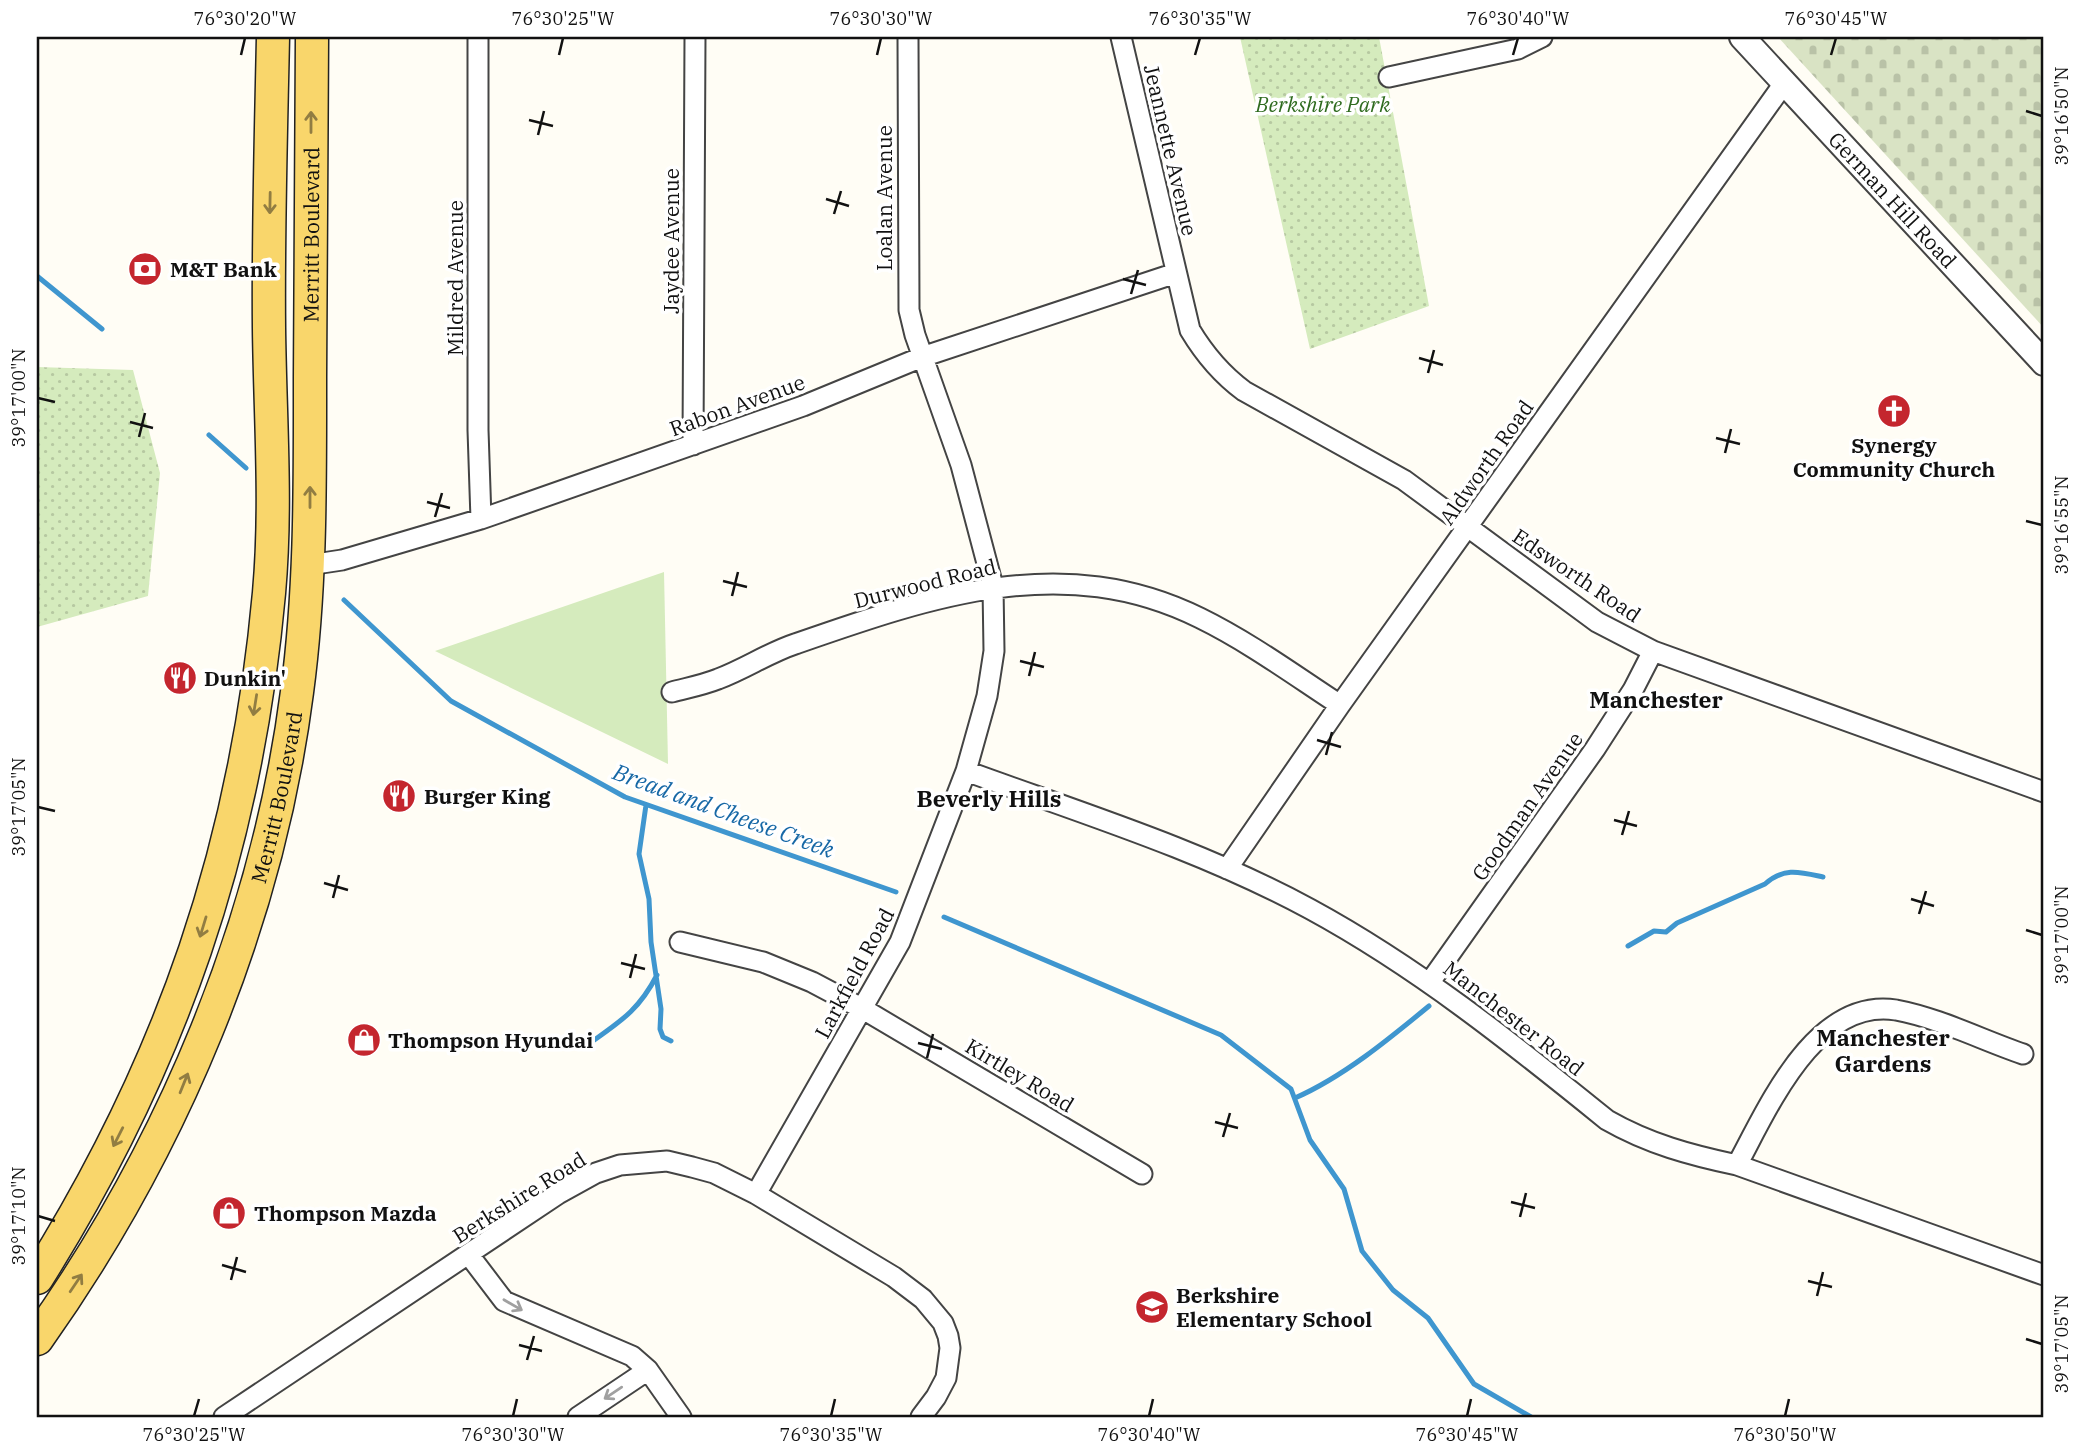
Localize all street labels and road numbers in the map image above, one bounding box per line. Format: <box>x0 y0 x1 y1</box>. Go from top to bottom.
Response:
street label: Jeannette Avenue <box>1138 62 1204 238</box>
street label: Loalan Avenue <box>870 125 898 271</box>
street label: German Hill Road <box>1823 126 1963 274</box>
street label: Merritt Boulevard <box>296 147 325 323</box>
street label: Jaydee Avenue <box>657 168 685 314</box>
street label: Mildred Avenue <box>441 200 469 356</box>
street label: Rabon Avenue <box>665 368 809 442</box>
street label: Aldworth Road <box>1433 394 1540 530</box>
street label: Edsworth Road <box>1507 522 1647 628</box>
street label: Durwood Road <box>851 552 999 614</box>
street label: Merritt Boulevard <box>244 709 308 886</box>
street label: Goodman Avenue <box>1465 726 1589 886</box>
street label: Larkfield Road <box>808 903 900 1043</box>
street label: Manchester Road <box>1438 954 1590 1082</box>
street label: Kirtley Road <box>960 1032 1080 1119</box>
street label: Berkshire Road <box>447 1145 591 1249</box>

